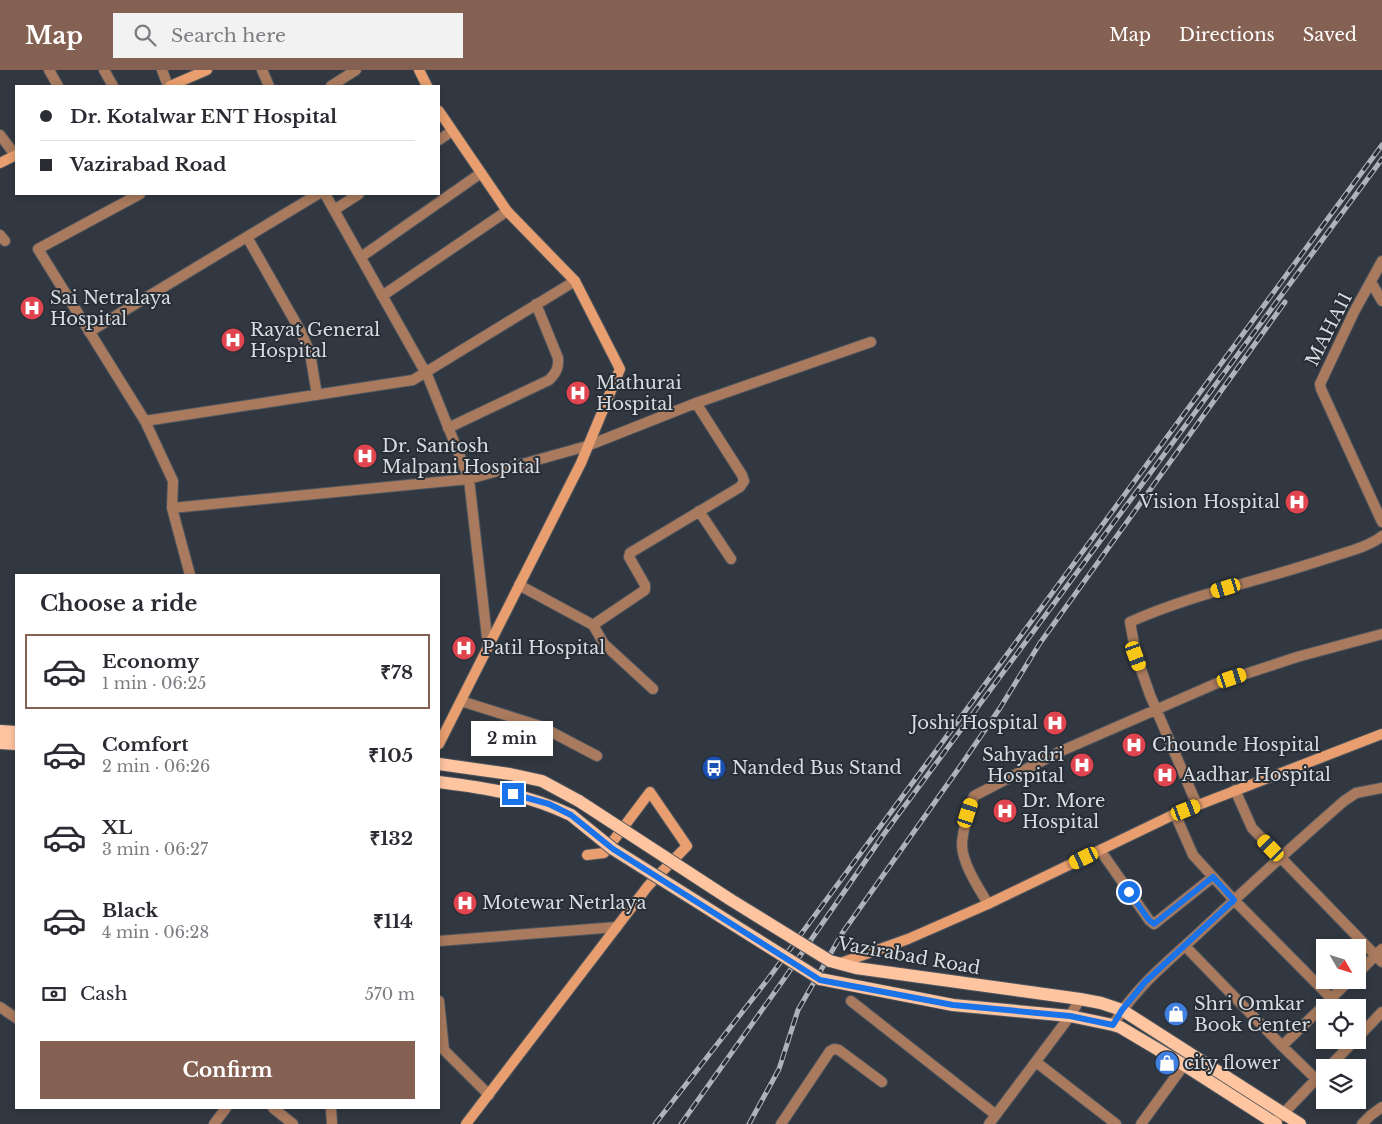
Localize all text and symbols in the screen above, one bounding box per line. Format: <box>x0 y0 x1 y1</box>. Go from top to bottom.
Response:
search box <box>113 13 463 58</box>
text: Map <box>25 21 83 50</box>
icon: search <box>131 21 159 49</box>
text: Search here <box>171 24 286 47</box>
text: Map <box>1109 24 1151 46</box>
text: Directions <box>1179 24 1275 46</box>
text: Saved <box>1303 24 1357 46</box>
text: Dr. Kotalwar ENT Hospital <box>70 105 337 128</box>
text: Vazirabad Road <box>70 153 226 176</box>
place label: Sai Netralaya Hospital <box>50 287 171 330</box>
street label: MAHA11 <box>1301 288 1357 370</box>
hospital icon: Sai Netralaya Hospital <box>19 295 45 321</box>
place label: Rayat General Hospital <box>250 319 380 362</box>
hospital icon: Rayat General Hospital <box>220 327 246 353</box>
place label: Mathurai Hospital <box>596 372 682 415</box>
hospital icon: Mathurai Hospital <box>565 380 591 406</box>
place label: Dr. Santosh Malpani Hospital <box>382 435 541 478</box>
hospital icon: Dr. Santosh Malpani Hospital <box>352 443 378 469</box>
hospital icon: Vision Hospital <box>1284 489 1310 515</box>
place label: Vision Hospital <box>1138 491 1280 513</box>
car <box>1209 576 1242 600</box>
text: Choose a ride <box>40 590 197 617</box>
hospital icon: Patil Hospital <box>451 635 477 661</box>
place label: Patil Hospital <box>482 637 605 659</box>
car <box>1123 639 1148 673</box>
icon: car <box>42 649 87 694</box>
text: Economy <box>102 650 199 673</box>
text: ₹78 <box>380 661 413 684</box>
car <box>1215 666 1248 690</box>
text: 1 min · 06:25 <box>102 673 206 693</box>
hospital icon: Joshi Hospital <box>1042 710 1068 736</box>
place label: Joshi Hospital <box>909 712 1038 734</box>
callout: 2 min <box>472 722 554 756</box>
text: 2 min <box>487 728 537 748</box>
icon: car <box>42 732 87 777</box>
hospital icon: Chounde Hospital <box>1121 732 1147 758</box>
text: Comfort <box>102 733 189 756</box>
place label: Chounde Hospital <box>1152 734 1320 756</box>
text: ₹105 <box>368 744 413 767</box>
place label: Sahyadri Hospital <box>982 744 1064 787</box>
hospital icon: Sahyadri Hospital <box>1069 752 1095 778</box>
bus stop icon: Nanded Bus Stand <box>701 755 727 781</box>
text: 2 min · 06:26 <box>102 756 210 776</box>
place label: Nanded Bus Stand <box>732 757 902 779</box>
hospital icon: Aadhar Hospital <box>1152 762 1178 788</box>
place label: Aadhar Hospital <box>1181 764 1331 786</box>
route end <box>502 783 524 805</box>
place label: Dr. More Hospital <box>1022 790 1105 833</box>
car <box>956 796 979 830</box>
hospital icon: Dr. More Hospital <box>992 798 1018 824</box>
car <box>1169 798 1202 822</box>
icon: car <box>42 815 87 860</box>
text: XL <box>102 816 132 839</box>
text: ₹132 <box>369 827 413 850</box>
car <box>1255 832 1286 864</box>
text: 3 min · 06:27 <box>102 839 208 859</box>
car <box>1067 845 1100 871</box>
route start <box>1118 881 1140 903</box>
hospital icon: Motewar Netrlaya <box>452 890 478 916</box>
place label: Motewar Netrlaya <box>482 892 646 914</box>
icon: car <box>42 898 87 943</box>
text: Black <box>102 899 158 922</box>
text: ₹114 <box>373 910 413 933</box>
text: 4 min · 06:28 <box>102 922 209 942</box>
street label: Vazirabad Road <box>835 932 982 979</box>
north arrow <box>1316 939 1366 989</box>
map controls <box>1316 939 1366 1109</box>
icon: cash <box>40 980 68 1008</box>
text: Cash <box>80 982 127 1005</box>
text: 570 m <box>365 984 415 1004</box>
place label: Shri Omkar Book Center <box>1194 993 1311 1036</box>
button: locate <box>1316 999 1366 1049</box>
shop icon: Shri Omkar Book Center <box>1163 1001 1189 1027</box>
button: Confirm <box>40 1041 415 1099</box>
shop icon: city flower <box>1154 1050 1180 1076</box>
place label: city flower <box>1184 1052 1281 1074</box>
button: layers <box>1316 1059 1366 1109</box>

